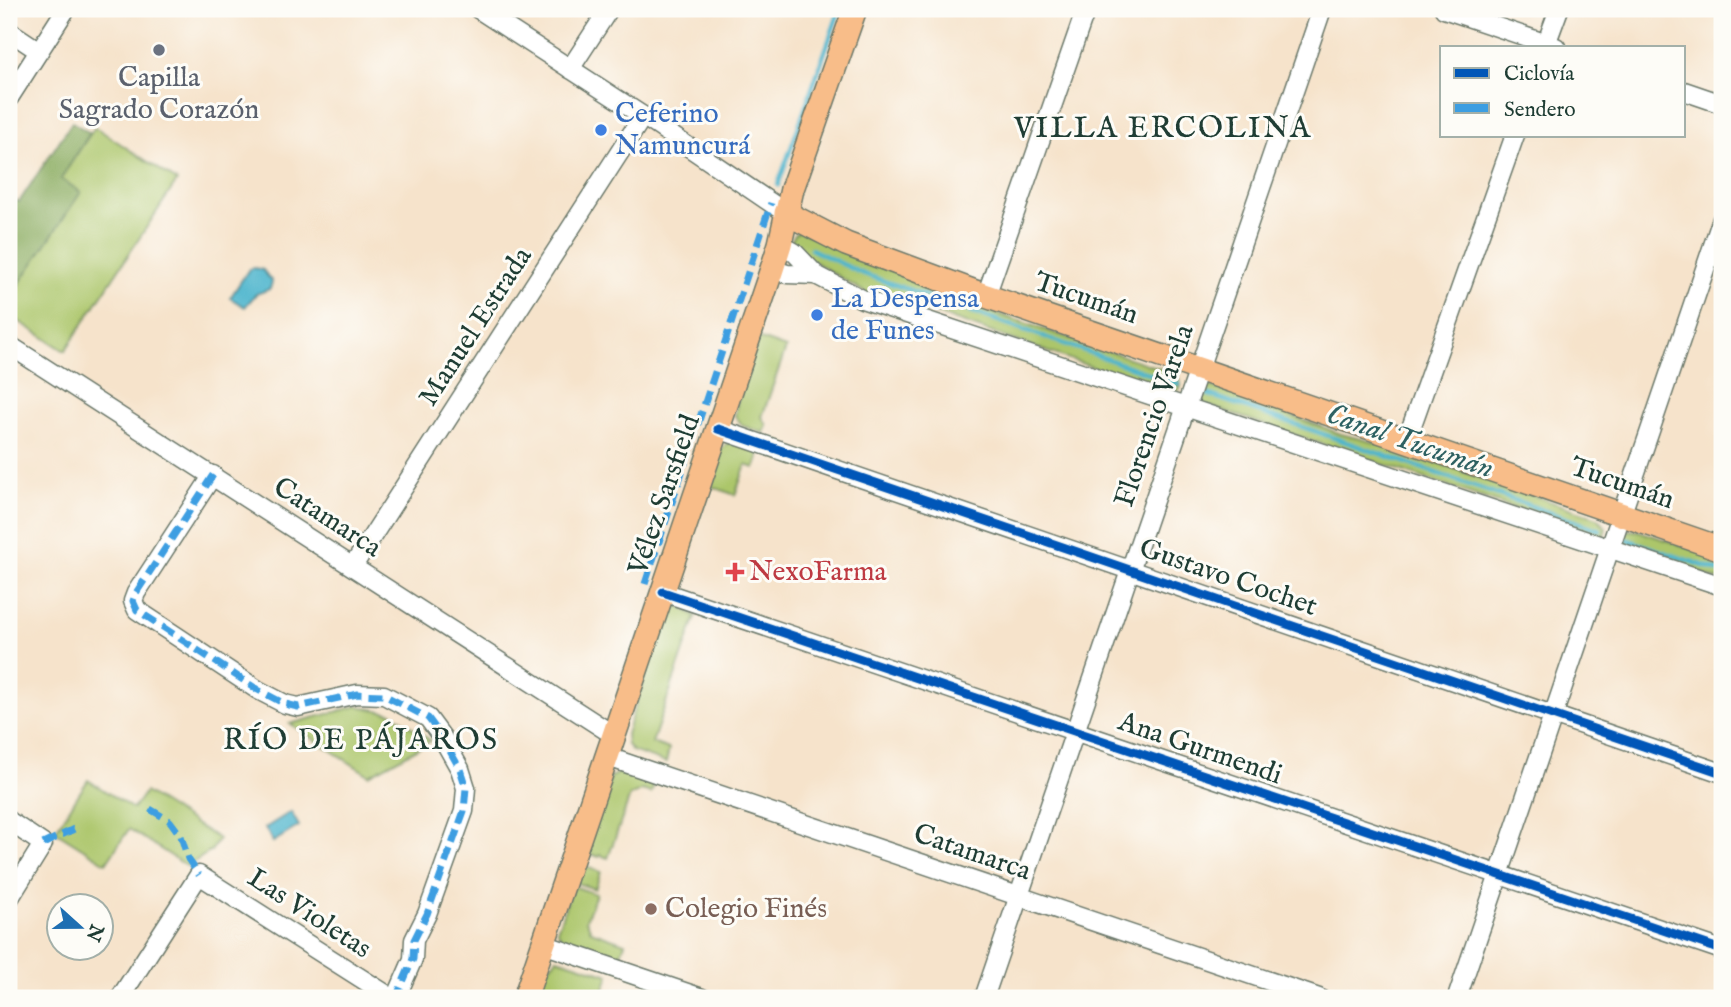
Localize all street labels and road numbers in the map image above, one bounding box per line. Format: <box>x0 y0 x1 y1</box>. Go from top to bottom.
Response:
street label: Manuel Estrada <box>412 240 541 413</box>
street label: Tucumán <box>1029 265 1143 333</box>
street label: Florencio Varela <box>1107 319 1203 512</box>
street label: Vélez Sarsfield <box>621 410 709 581</box>
street label: Tucumán <box>1565 450 1679 518</box>
street label: Catamarca <box>266 470 388 566</box>
street label: Gustavo Cochet <box>1134 531 1322 625</box>
street label: Ana Gurmendi <box>1113 704 1286 793</box>
street label: Catamarca <box>909 817 1036 890</box>
street label: Las Violetas <box>241 861 377 967</box>

